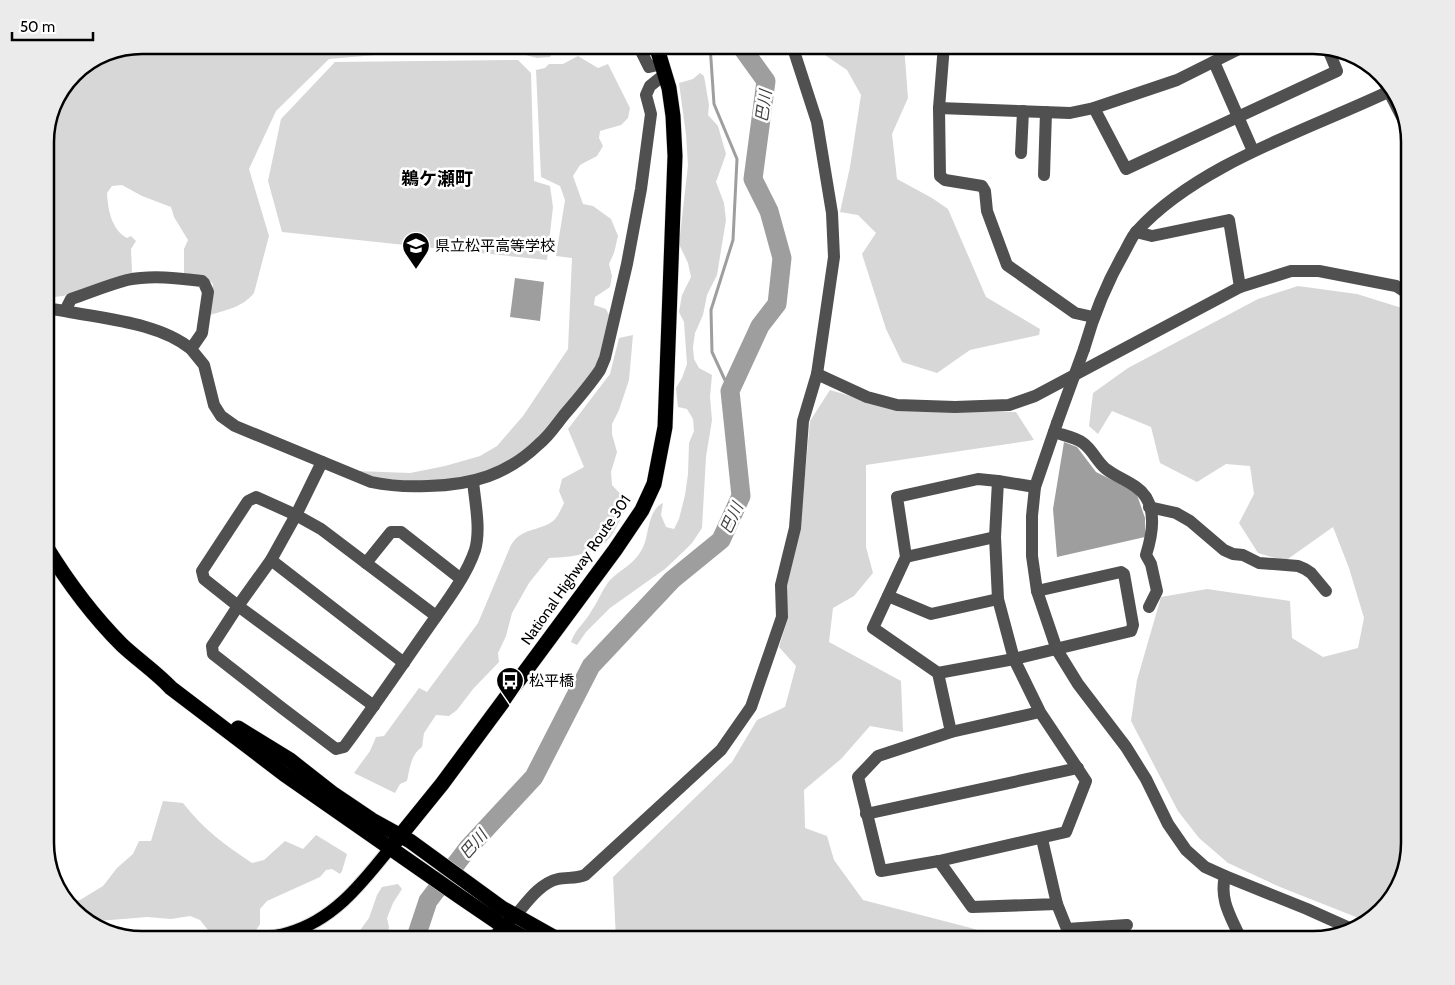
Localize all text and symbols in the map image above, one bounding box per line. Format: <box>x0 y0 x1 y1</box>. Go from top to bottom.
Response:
scale bar <box>12 10 94 42</box>
text: 50 m <box>20 18 55 36</box>
water label: 巴川 <box>752 87 775 123</box>
district label: 鵜ケ瀬町 <box>401 168 473 190</box>
school or university icon: 県立松平高等学校 <box>401 231 431 270</box>
place label: 県立松平高等学校 <box>435 237 555 255</box>
street label: National Highway Route 301 <box>517 492 635 648</box>
water label: 巴川 <box>716 498 748 537</box>
bus stop icon: 松平橋 <box>495 666 525 705</box>
place label: 松平橋 <box>529 672 574 690</box>
water label: 巴川 <box>456 825 492 863</box>

